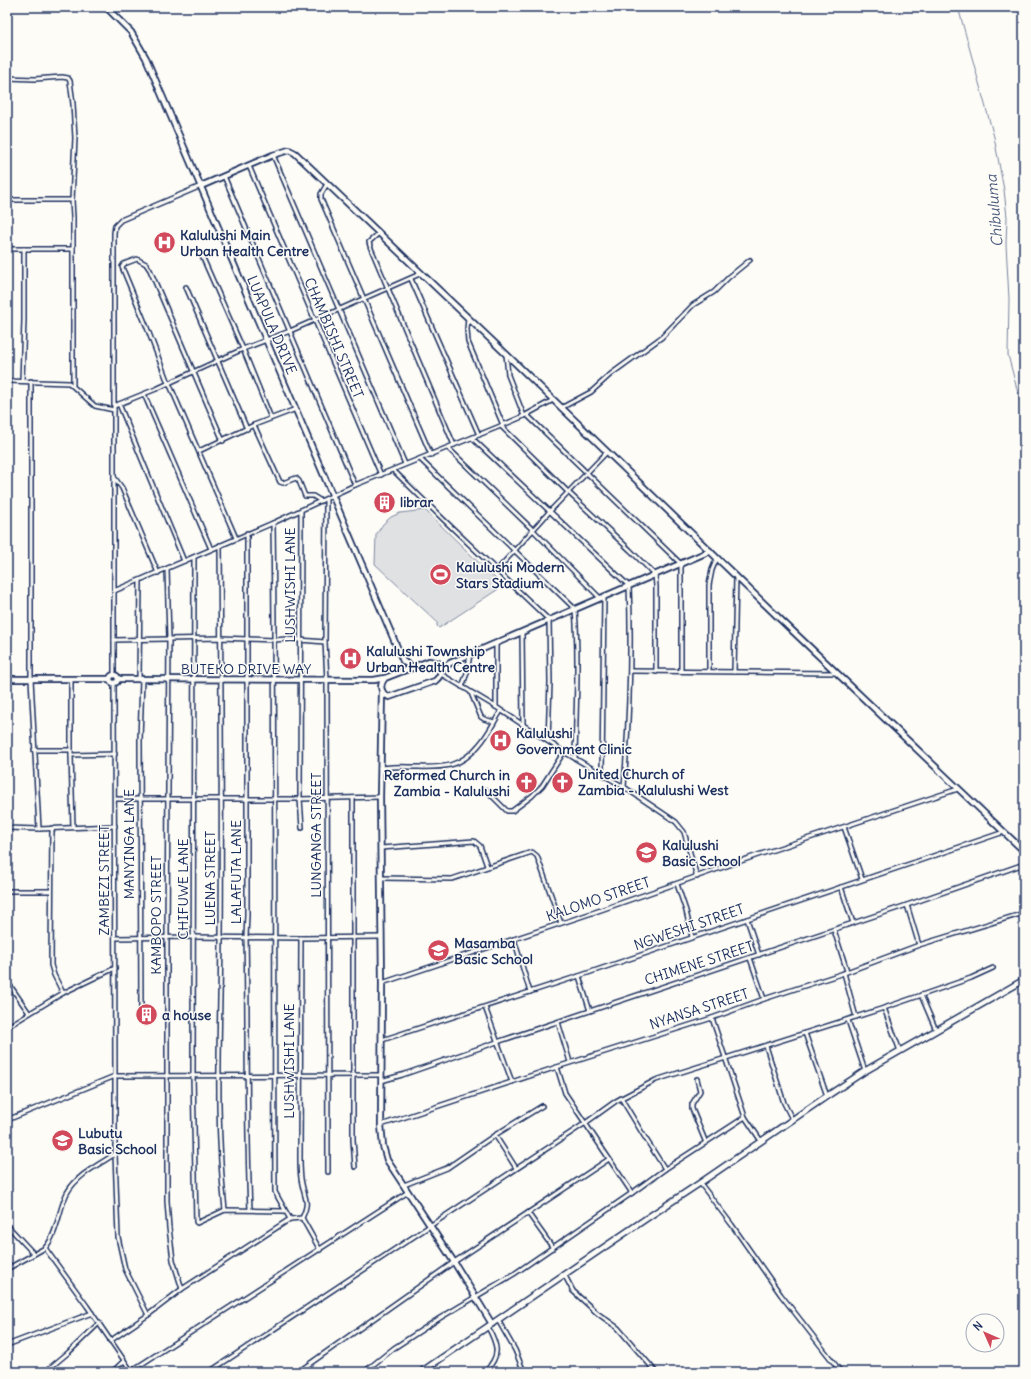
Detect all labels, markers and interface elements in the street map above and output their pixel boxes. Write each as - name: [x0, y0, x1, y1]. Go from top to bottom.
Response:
- water label: Chibuluma: [981, 172, 1007, 248]
- place label: Kalulushi Main Urban Health Centre: [180, 226, 309, 260]
- hospital icon: Kalulushi Main Urban Health Centre: [151, 230, 177, 256]
- street label: LUAPULA DRIVE: [243, 273, 301, 377]
- street label: CHAMBISHI STREET: [300, 275, 368, 401]
- building icon: librar: [372, 489, 398, 515]
- place label: librar: [400, 493, 434, 511]
- street label: LUSHWISHI LANE: [281, 527, 299, 643]
- place label: Kalulushi Modern Stars Stadium: [456, 558, 565, 592]
- sports icon: Kalulushi Modern Stars Stadium: [427, 562, 453, 588]
- place label: Kalulushi Township Urban Health Centre: [366, 642, 495, 676]
- hospital icon: Kalulushi Township Urban Health Centre: [337, 646, 363, 672]
- street label: BUTEKO DRIVE WAY: [181, 660, 312, 678]
- place label: Kalulushi Government Clinic: [516, 724, 632, 758]
- hospital icon: Kalulushi Government Clinic: [488, 728, 514, 754]
- place label: United Church of Zambia - Kalulushi West: [578, 765, 729, 799]
- place label: Reformed Church in Zambia - Kalulushi: [384, 766, 510, 800]
- church icon: United Church of Zambia - Kalulushi West: [550, 769, 576, 795]
- church icon: Reformed Church in Zambia - Kalulushi: [513, 770, 539, 796]
- street label: LUNGANGA STREET: [307, 772, 325, 898]
- street label: MANYINGA LANE: [120, 789, 138, 899]
- street label: LALAFUTA LANE: [227, 820, 245, 924]
- street label: ZAMBEZI STREET: [95, 825, 113, 935]
- street label: LUENA STREET: [201, 831, 219, 925]
- place label: Kalulushi Basic School: [662, 836, 741, 870]
- street label: CHIFUWE LANE: [174, 838, 192, 940]
- school or university icon: Kalulushi Basic School: [634, 840, 660, 866]
- street label: KAMBOPO STREET: [147, 855, 165, 975]
- street label: KALOMO STREET: [544, 873, 652, 925]
- street label: NGWESHI STREET: [631, 900, 747, 954]
- place label: Masamba Basic School: [454, 934, 533, 968]
- street label: CHIMENE STREET: [642, 937, 756, 989]
- school or university icon: Masamba Basic School: [426, 938, 452, 964]
- street label: NYANSA STREET: [647, 984, 751, 1034]
- building icon: a house: [134, 1002, 160, 1028]
- street label: LUSHWISHI LANE: [280, 1003, 298, 1119]
- place label: a house: [162, 1006, 212, 1024]
- place label: Lubutu Basic School: [78, 1124, 157, 1158]
- school or university icon: Lubutu Basic School: [50, 1128, 76, 1154]
- north arrow: [965, 1313, 1005, 1353]
- text: N: [970, 1318, 986, 1334]

